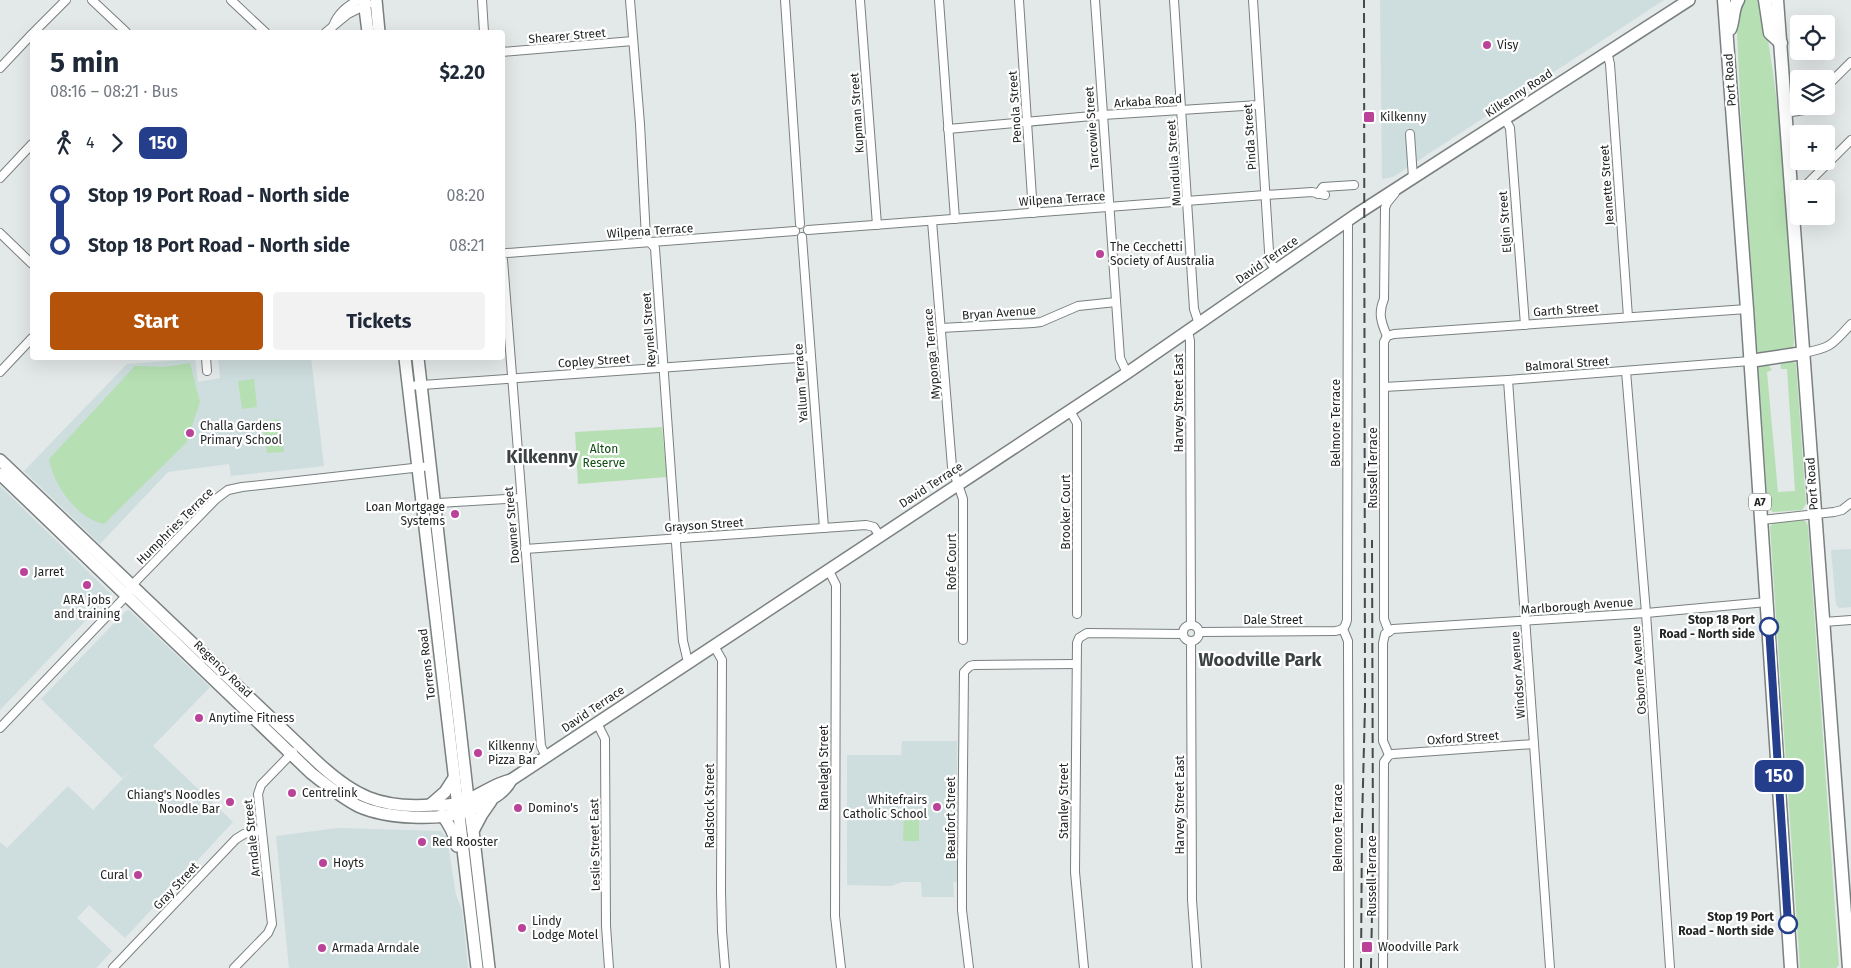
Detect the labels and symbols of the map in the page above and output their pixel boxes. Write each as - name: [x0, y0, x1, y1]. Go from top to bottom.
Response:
- street label: Shearer Street: [528, 26, 607, 46]
- place label: Visy: [1497, 38, 1518, 52]
- marker: Visy: [1481, 39, 1493, 51]
- street label: Port Road: [1721, 53, 1739, 107]
- street label: Kilkenny Road: [1483, 66, 1555, 120]
- street label: Penola Street: [1005, 69, 1025, 144]
- street label: Kupman Street: [847, 72, 867, 154]
- street label: Tarcowie Street: [1082, 85, 1102, 170]
- street label: Arkaba Road: [1113, 92, 1183, 110]
- street label: Pinda Street: [1241, 103, 1259, 171]
- marker: Kilkenny: [1362, 110, 1376, 124]
- place label: Kilkenny: [1380, 110, 1427, 124]
- street label: Mundulla Street: [1164, 119, 1184, 207]
- street label: Jeanette Street: [1597, 143, 1617, 226]
- street label: Wilpena Terrace: [1018, 189, 1106, 209]
- street label: Elgin Street: [1496, 190, 1514, 254]
- street label: Wilpena Terrace: [606, 221, 694, 241]
- street label: David Terrace: [1233, 233, 1301, 287]
- place label: The Cecchetti Society of Australia: [1110, 240, 1215, 268]
- marker: The Cecchetti Society of Australia: [1094, 248, 1106, 260]
- street label: Reynell Street: [639, 291, 659, 368]
- street label: Garth Street: [1533, 301, 1600, 319]
- street label: Bryan Avenue: [961, 303, 1037, 323]
- street label: Myponga Terrace: [921, 308, 943, 400]
- street label: Yallum Terrace: [791, 343, 811, 423]
- street label: Copley Street: [557, 351, 631, 371]
- street label: Harvey Street East: [1172, 353, 1186, 453]
- street label: Balmoral Street: [1524, 354, 1610, 374]
- street label: Belmore Terrace: [1329, 379, 1343, 467]
- place label: Challa Gardens Primary School: [200, 419, 283, 447]
- marker: Challa Gardens Primary School: [184, 427, 196, 439]
- street label: Russell Terrace: [1366, 427, 1380, 509]
- park label: Alton Reserve: [583, 442, 625, 470]
- district label: Kilkenny: [506, 446, 578, 468]
- street label: Port Road: [1803, 457, 1821, 511]
- street label: David Terrace: [897, 459, 965, 511]
- street label: Brooker Court: [1059, 474, 1073, 550]
- street label: Humphries Terrace: [134, 485, 216, 567]
- street label: Downer Street: [502, 485, 522, 564]
- road number: A7: [1749, 494, 1771, 511]
- place label: Loan Mortgage Systems: [366, 500, 445, 528]
- marker: Loan Mortgage Systems: [449, 508, 461, 520]
- street label: Grayson Street: [664, 515, 745, 535]
- street label: Rofe Court: [945, 533, 959, 591]
- place label: Jarret: [34, 565, 65, 579]
- marker: Jarret: [18, 566, 30, 578]
- marker: ARA jobs and training: [81, 579, 93, 591]
- place label: ARA jobs and training: [54, 593, 121, 621]
- street label: Marlborough Avenue: [1520, 595, 1634, 617]
- street label: Dale Street: [1243, 613, 1304, 627]
- place label: Stop 18 Port Road - North side: [1659, 613, 1755, 641]
- marker: Stop 18 Port Road - North side: [1759, 617, 1779, 637]
- street label: Osborne Avenue: [1629, 625, 1649, 715]
- street label: Torrens Road: [416, 628, 438, 700]
- street label: Windsor Avenue: [1508, 631, 1528, 719]
- street label: Regency Road: [191, 638, 255, 700]
- district label: Woodville Park: [1199, 649, 1323, 671]
- street label: David Terrace: [559, 683, 627, 735]
- place label: Anytime Fitness: [209, 711, 295, 725]
- marker: Anytime Fitness: [193, 712, 205, 724]
- street label: Ranelagh Street: [817, 724, 831, 811]
- street label: Oxford Street: [1427, 728, 1500, 747]
- place label: Kilkenny Pizza Bar: [488, 739, 537, 767]
- marker: Kilkenny Pizza Bar: [472, 747, 484, 759]
- street label: Harvey Street East: [1173, 755, 1187, 855]
- line badge: 150: [1750, 760, 1808, 792]
- street label: Stanley Street: [1057, 762, 1071, 839]
- street label: Radstock Street: [703, 763, 717, 849]
- street label: Beaufort Street: [944, 776, 958, 859]
- street label: Belmore Terrace: [1331, 784, 1345, 872]
- place label: Centrelink: [302, 786, 358, 800]
- marker: Centrelink: [286, 787, 298, 799]
- place label: Chiang's Noodles Noodle Bar: [127, 788, 220, 816]
- place label: Whitefrairs Catholic School: [843, 793, 927, 821]
- marker: Chiang's Noodles Noodle Bar: [224, 796, 236, 808]
- street label: Arndale Street: [241, 798, 263, 877]
- street label: Leslie Street East: [587, 798, 603, 892]
- place label: Domino's: [528, 801, 579, 815]
- marker: Whitefrairs Catholic School: [931, 801, 943, 813]
- marker: Domino's: [512, 802, 524, 814]
- place label: Red Rooster: [432, 835, 498, 849]
- street label: Russell Terrace: [1365, 835, 1379, 917]
- marker: Red Rooster: [416, 836, 428, 848]
- place label: Hoyts: [333, 856, 364, 870]
- marker: Hoyts: [317, 857, 329, 869]
- street label: Gray Street: [150, 859, 202, 913]
- place label: Cural: [100, 868, 128, 882]
- marker: Cural: [132, 869, 144, 881]
- place label: Stop 19 Port Road - North side: [1678, 910, 1774, 938]
- place label: Lindy Lodge Motel: [532, 914, 599, 942]
- marker: Stop 19 Port Road - North side: [1778, 914, 1798, 934]
- marker: Lindy Lodge Motel: [516, 922, 528, 934]
- marker: Woodville Park: [1360, 940, 1374, 954]
- place label: Woodville Park: [1378, 940, 1459, 954]
- place label: Armada Arndale: [332, 941, 419, 955]
- marker: Armada Arndale: [316, 942, 328, 954]

